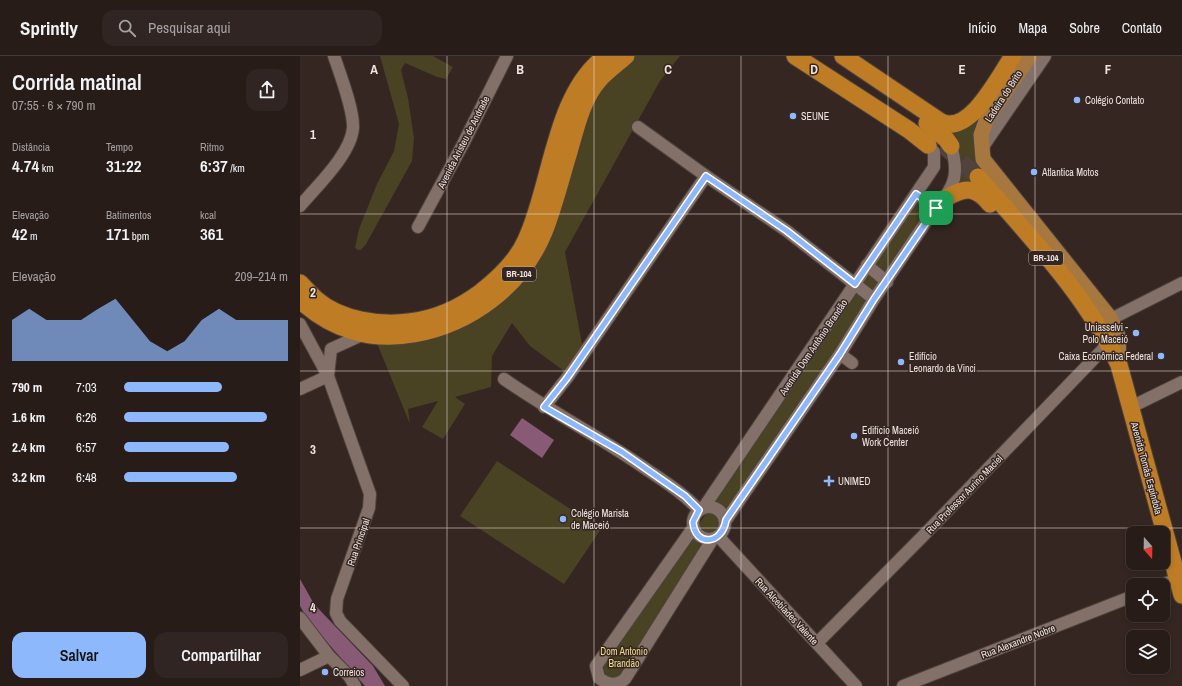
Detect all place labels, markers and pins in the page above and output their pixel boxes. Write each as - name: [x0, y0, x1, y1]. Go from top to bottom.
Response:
- place label: Colégio Contato: [1085, 94, 1145, 107]
- marker: Colégio Contato: [1072, 95, 1082, 105]
- place label: SEUNE: [801, 110, 829, 123]
- marker: SEUNE: [788, 111, 798, 121]
- place label: Atlantica Motos: [1041, 166, 1099, 179]
- marker: Atlantica Motos: [1029, 167, 1039, 177]
- pin: [919, 191, 953, 225]
- place label: Uniasselvi - Polo Maceió: [1082, 321, 1128, 346]
- marker: Uniasselvi - Polo Maceió: [1131, 328, 1141, 338]
- place label: Edifício Leonardo da Vinci: [909, 350, 976, 375]
- place label: Caixa Econômica Federal: [1059, 350, 1153, 363]
- marker: Caixa Econômica Federal: [1156, 351, 1166, 361]
- marker: Edifício Leonardo da Vinci: [896, 357, 906, 367]
- place label: Edifício Maceió Work Center: [862, 424, 919, 449]
- marker: Edifício Maceió Work Center: [849, 431, 859, 441]
- marker: UNIMED: [823, 475, 835, 487]
- place label: UNIMED: [838, 475, 870, 488]
- place label: Colégio Marista de Maceió: [571, 507, 629, 532]
- marker: Colégio Marista de Maceió: [558, 514, 568, 524]
- place label: Correios: [333, 666, 364, 679]
- marker: Correios: [320, 667, 330, 677]

